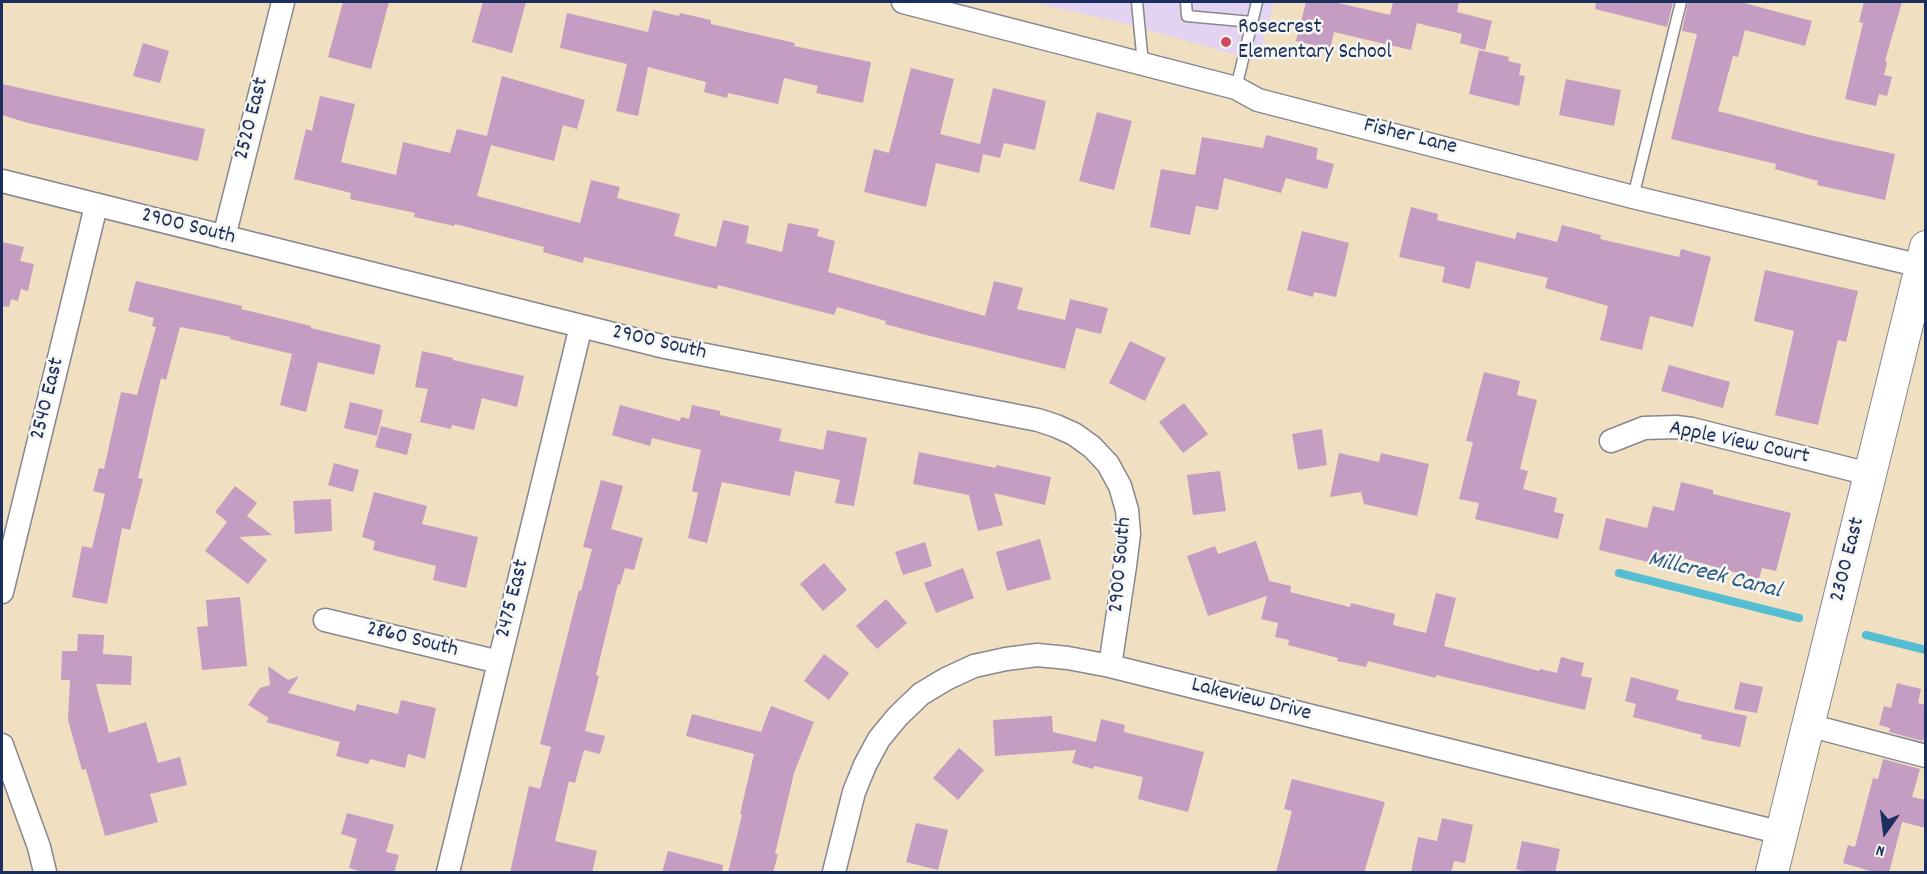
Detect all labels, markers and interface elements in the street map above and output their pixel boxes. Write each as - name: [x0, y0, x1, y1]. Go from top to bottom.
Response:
- place label: Rosecrest Elementary School: [1238, 16, 1392, 68]
- marker: Rosecrest Elementary School: [1219, 35, 1233, 49]
- street label: 2520 East: [230, 75, 276, 163]
- street label: Fisher Lane: [1361, 114, 1459, 162]
- street label: 2900 South: [138, 204, 238, 252]
- street label: 2900 South: [609, 320, 709, 368]
- street label: 2540 East: [26, 355, 72, 443]
- street label: Apple View Court: [1667, 416, 1811, 472]
- street label: 2300 East: [1826, 515, 1872, 605]
- street label: 2900 South: [1105, 516, 1139, 614]
- water label: Millcreek Canal: [1645, 547, 1783, 607]
- street label: 2475 East: [492, 557, 536, 641]
- street label: 2860 South: [363, 617, 461, 665]
- street label: Lakeview Drive: [1188, 673, 1314, 729]
- north arrow: [1855, 802, 1915, 862]
- text: N: [1874, 838, 1887, 862]

